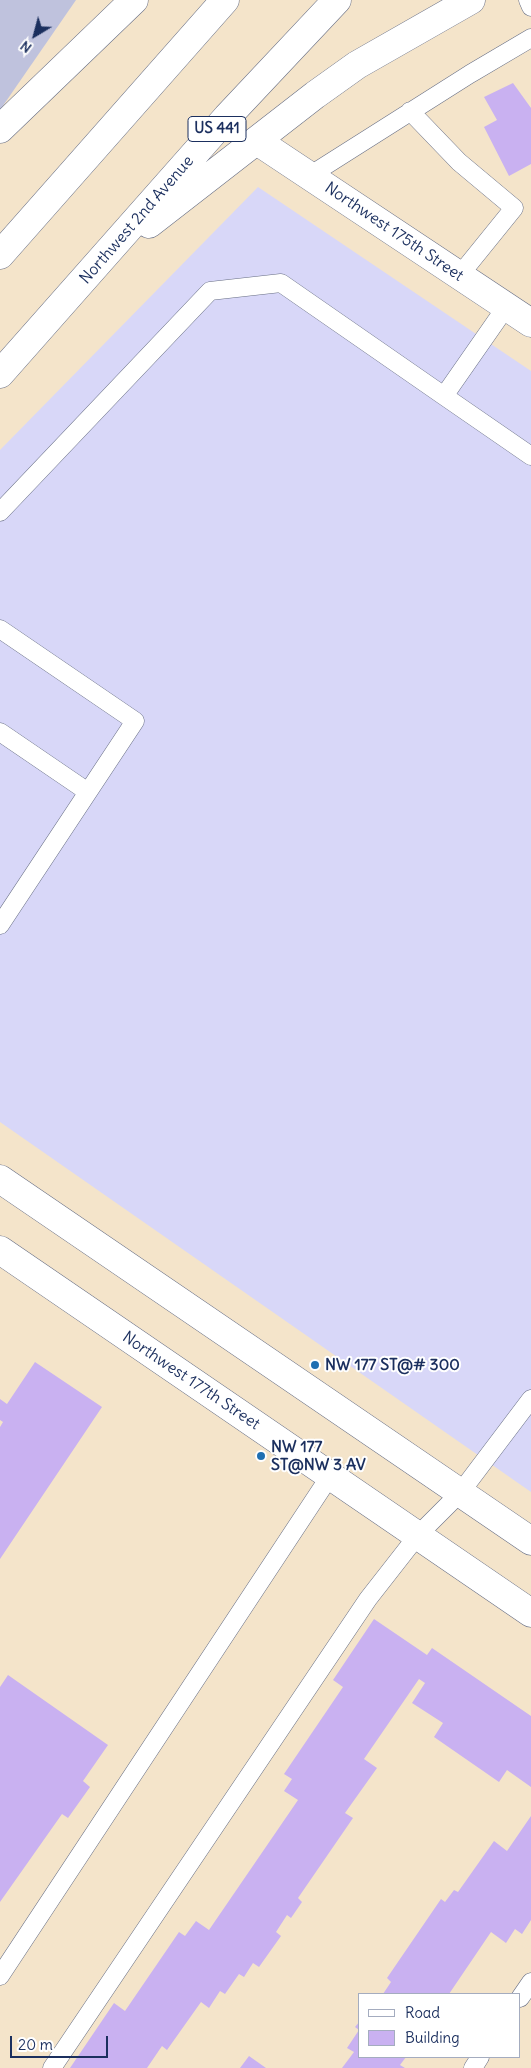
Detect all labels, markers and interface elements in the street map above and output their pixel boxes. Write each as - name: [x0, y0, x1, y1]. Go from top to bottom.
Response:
- north arrow: [10, 10, 60, 60]
- text: N: [17, 37, 35, 57]
- road number: US 441: [188, 116, 246, 142]
- street label: Northwest 2nd Avenue: [76, 152, 198, 288]
- street label: Northwest 175th Street: [321, 178, 467, 286]
- street label: Northwest 177th Street: [119, 1328, 263, 1434]
- place label: NW 177 ST@# 300: [325, 1355, 460, 1375]
- marker: NW 177 ST@# 300: [309, 1359, 321, 1371]
- place label: NW 177 ST@NW 3 AV: [271, 1437, 366, 1475]
- marker: NW 177 ST@NW 3 AV: [255, 1450, 267, 1462]
- legend: [358, 1993, 521, 2058]
- text: Road: [405, 2003, 440, 2022]
- scale bar: [12, 2026, 110, 2058]
- text: Building: [405, 2028, 460, 2047]
- text: 20 m: [18, 2035, 53, 2054]

